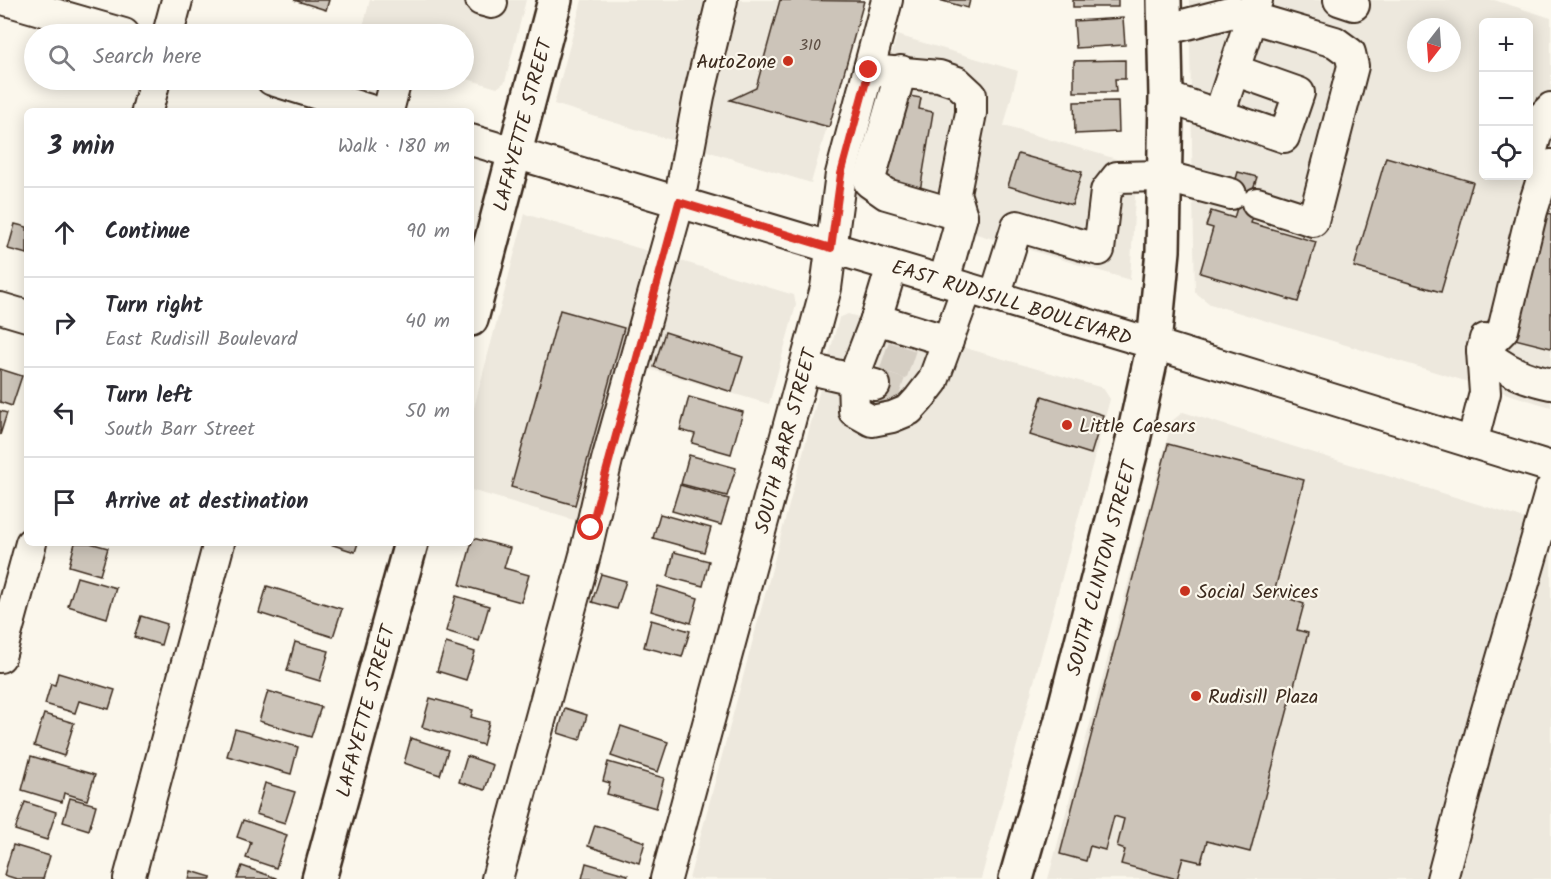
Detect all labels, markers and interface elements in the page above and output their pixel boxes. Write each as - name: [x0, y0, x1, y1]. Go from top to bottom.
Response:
- north arrow: [1407, 18, 1461, 72]
- map controls: [1479, 18, 1533, 180]
- button: +: [1479, 18, 1533, 72]
- search box: [24, 24, 474, 90]
- house number: 310: [799, 33, 821, 58]
- street label: LAFAYETTE STREET: [486, 34, 563, 215]
- text: Search here: [93, 40, 201, 75]
- icon: search: [45, 41, 78, 74]
- place label: AutoZone: [696, 47, 776, 79]
- marker: AutoZone: [781, 54, 795, 68]
- route end: [855, 56, 881, 82]
- button: −: [1479, 72, 1533, 126]
- text: 3 min: [48, 126, 115, 168]
- button: locate: [1479, 126, 1533, 180]
- text: Walk · 180 m: [338, 131, 450, 163]
- text: Continue: [105, 215, 190, 250]
- icon: ahead: [48, 216, 81, 249]
- text: 90 m: [406, 216, 450, 248]
- street label: EAST RUDISILL BOULEVARD: [887, 252, 1136, 356]
- text: Turn right: [105, 289, 203, 324]
- icon: right: [48, 306, 81, 339]
- text: 40 m: [405, 306, 450, 338]
- text: East Rudisill Boulevard: [105, 324, 297, 356]
- street label: SOUTH BARR STREET: [747, 343, 828, 538]
- text: Turn left: [105, 379, 192, 414]
- icon: left: [48, 396, 81, 429]
- text: 50 m: [405, 396, 450, 428]
- place label: Little Caesars: [1079, 411, 1196, 443]
- text: South Barr Street: [105, 414, 255, 446]
- marker: Little Caesars: [1060, 418, 1074, 432]
- street label: SOUTH CLINTON STREET: [1059, 455, 1148, 680]
- text: Arrive at destination: [105, 485, 308, 520]
- icon: arrive: [48, 486, 81, 519]
- route start: [577, 514, 603, 540]
- place label: Social Services: [1197, 577, 1319, 609]
- marker: Social Services: [1178, 584, 1192, 598]
- street label: LAFAYETTE STREET: [329, 620, 406, 801]
- place label: Rudisill Plaza: [1208, 682, 1318, 714]
- marker: Rudisill Plaza: [1189, 689, 1203, 703]

